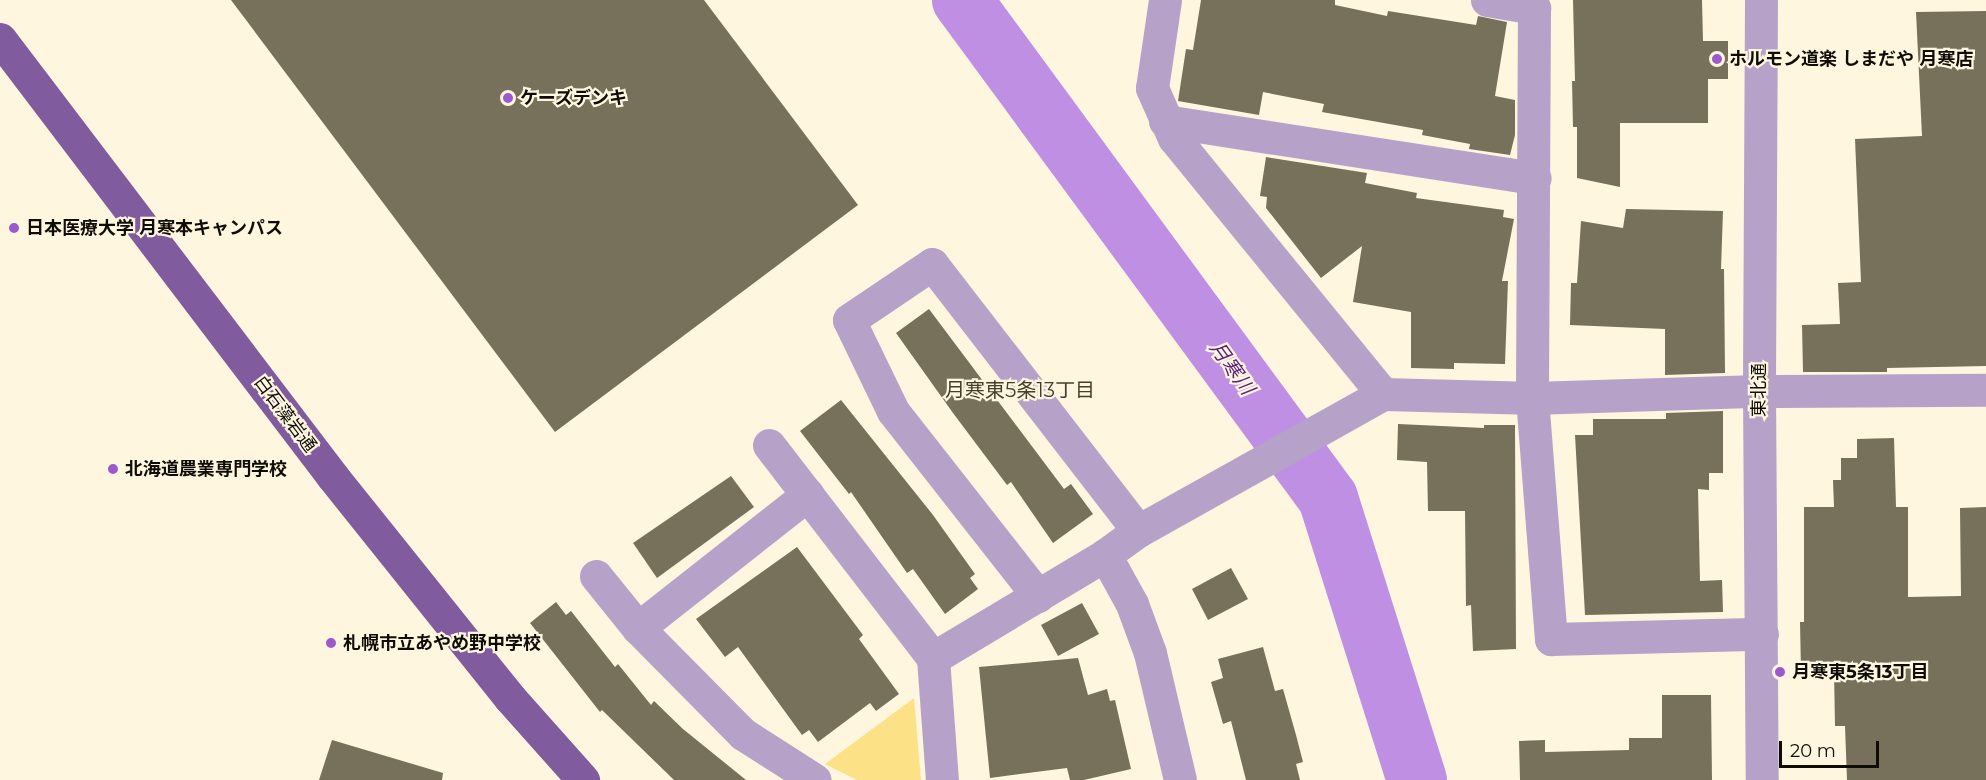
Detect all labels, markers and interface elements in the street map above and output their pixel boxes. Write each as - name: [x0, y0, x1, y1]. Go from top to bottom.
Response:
- place label: ホルモン道楽 しまだや 月寒店: [1729, 48, 1973, 70]
- marker: ホルモン道楽 しまだや 月寒店: [1710, 52, 1724, 66]
- place label: ケーズデンキ: [520, 87, 628, 109]
- marker: ケーズデンキ: [501, 91, 515, 105]
- place label: 日本医療大学 月寒本キャンパス: [26, 217, 283, 239]
- marker: 日本医療大学 月寒本キャンパス: [7, 221, 21, 235]
- water label: 月寒川: [1205, 337, 1259, 399]
- street label: 東北通: [1748, 363, 1770, 417]
- street label: 白石藻岩通: [249, 372, 321, 456]
- district label: 月寒東5条13丁目: [945, 378, 1095, 402]
- place label: 北海道農業専門学校: [125, 458, 287, 480]
- marker: 北海道農業専門学校: [106, 462, 120, 476]
- place label: 札幌市立あやめ野中学校: [343, 632, 541, 654]
- marker: 札幌市立あやめ野中学校: [324, 636, 338, 650]
- place label: 月寒東5条13丁目: [1792, 661, 1928, 683]
- marker: 月寒東5条13丁目: [1773, 665, 1787, 679]
- scale bar: [1782, 729, 1882, 767]
- text: 20 m: [1790, 740, 1836, 762]

